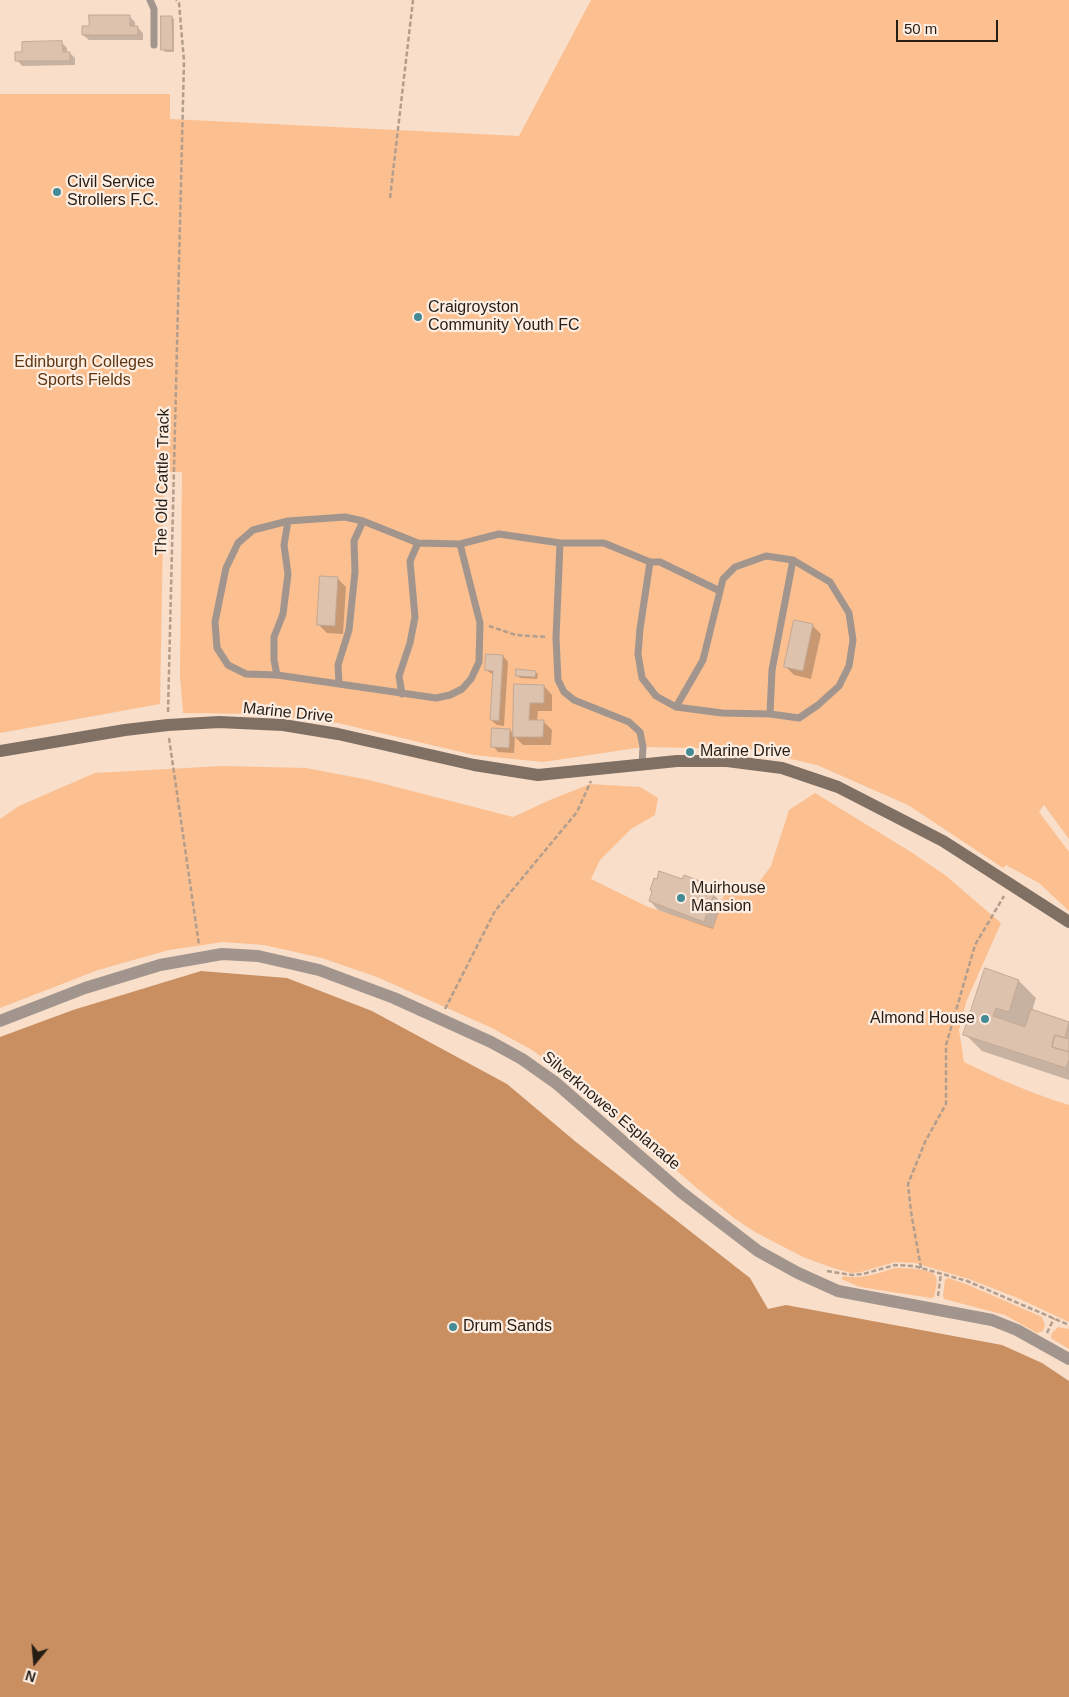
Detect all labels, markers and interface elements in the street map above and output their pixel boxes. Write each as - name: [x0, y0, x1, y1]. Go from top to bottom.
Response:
- scale bar: [899, 10, 1002, 42]
- text: 50 m: [904, 20, 937, 37]
- place label: Civil Service Strollers F.C.: [67, 173, 159, 211]
- marker: Civil Service Strollers F.C.: [51, 186, 63, 198]
- place label: Craigroyston Community Youth FC: [428, 298, 579, 336]
- marker: Craigroyston Community Youth FC: [412, 311, 424, 323]
- park label: Edinburgh Colleges Sports Fields: [14, 353, 154, 391]
- street label: The Old Cattle Track: [152, 408, 174, 556]
- street label: Marine Drive: [242, 699, 334, 727]
- place label: Marine Drive: [700, 742, 791, 762]
- marker: Marine Drive: [684, 746, 696, 758]
- place label: Muirhouse Mansion: [691, 879, 766, 917]
- marker: Muirhouse Mansion: [675, 892, 687, 904]
- place label: Almond House: [870, 1009, 975, 1029]
- marker: Almond House: [979, 1013, 991, 1025]
- street label: Silverknowes Esplanade: [538, 1048, 684, 1174]
- place label: Drum Sands: [463, 1317, 552, 1337]
- marker: Drum Sands: [447, 1321, 459, 1333]
- north arrow: [10, 1637, 60, 1687]
- text: N: [23, 1667, 38, 1685]

